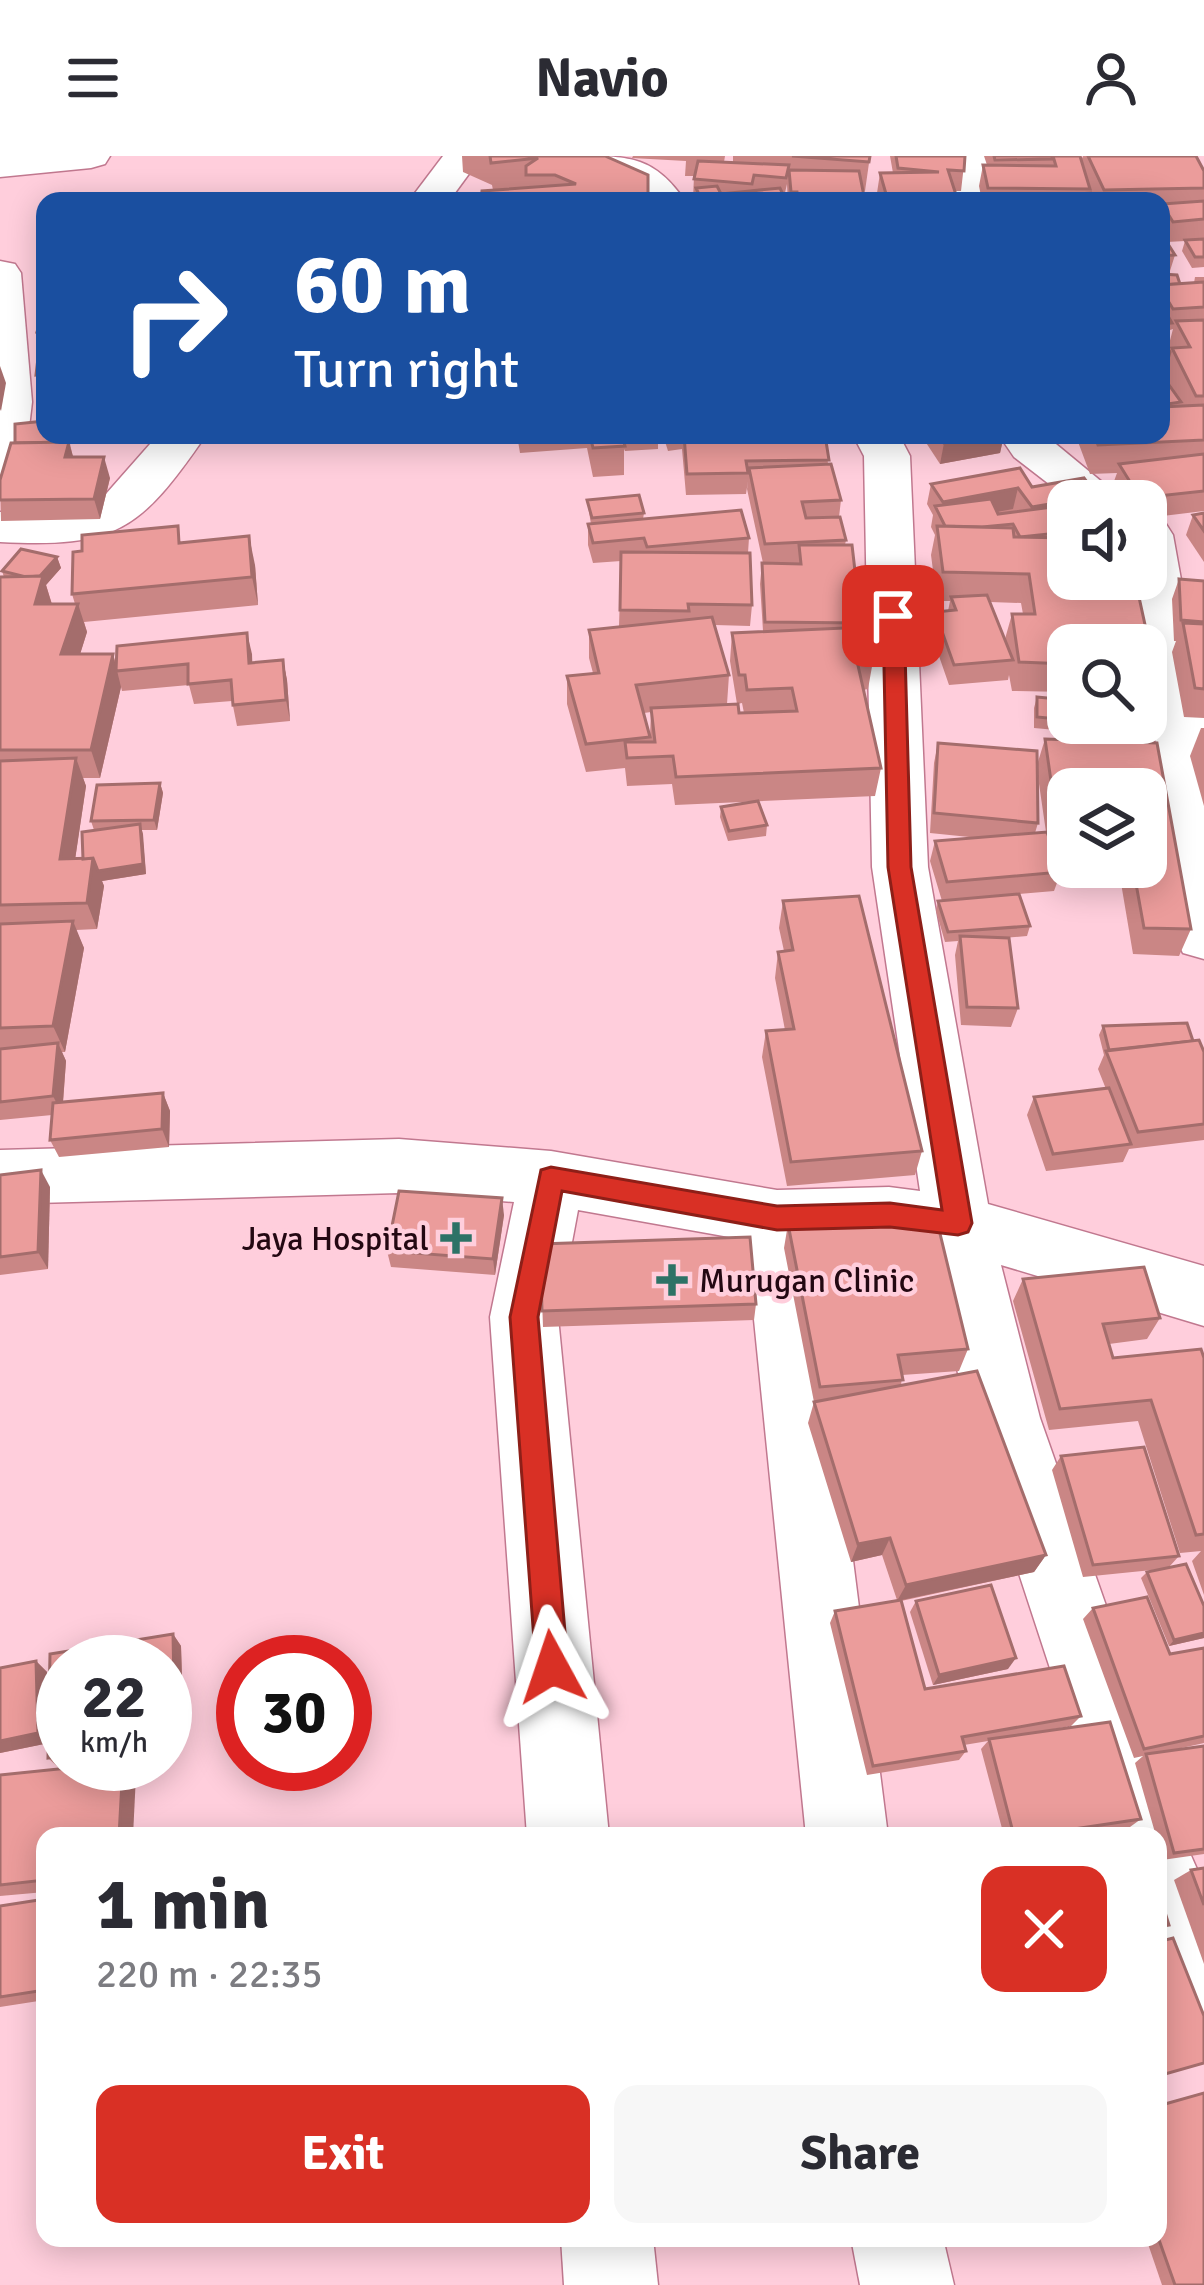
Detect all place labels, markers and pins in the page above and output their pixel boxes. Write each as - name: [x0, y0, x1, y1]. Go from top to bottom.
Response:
- pin: [842, 565, 944, 667]
- place label: Jaya Hospital: [242, 1219, 429, 1260]
- marker: Jaya Hospital: [440, 1222, 472, 1254]
- place label: Murugan Clinic: [699, 1261, 914, 1302]
- marker: Murugan Clinic: [656, 1264, 688, 1296]

